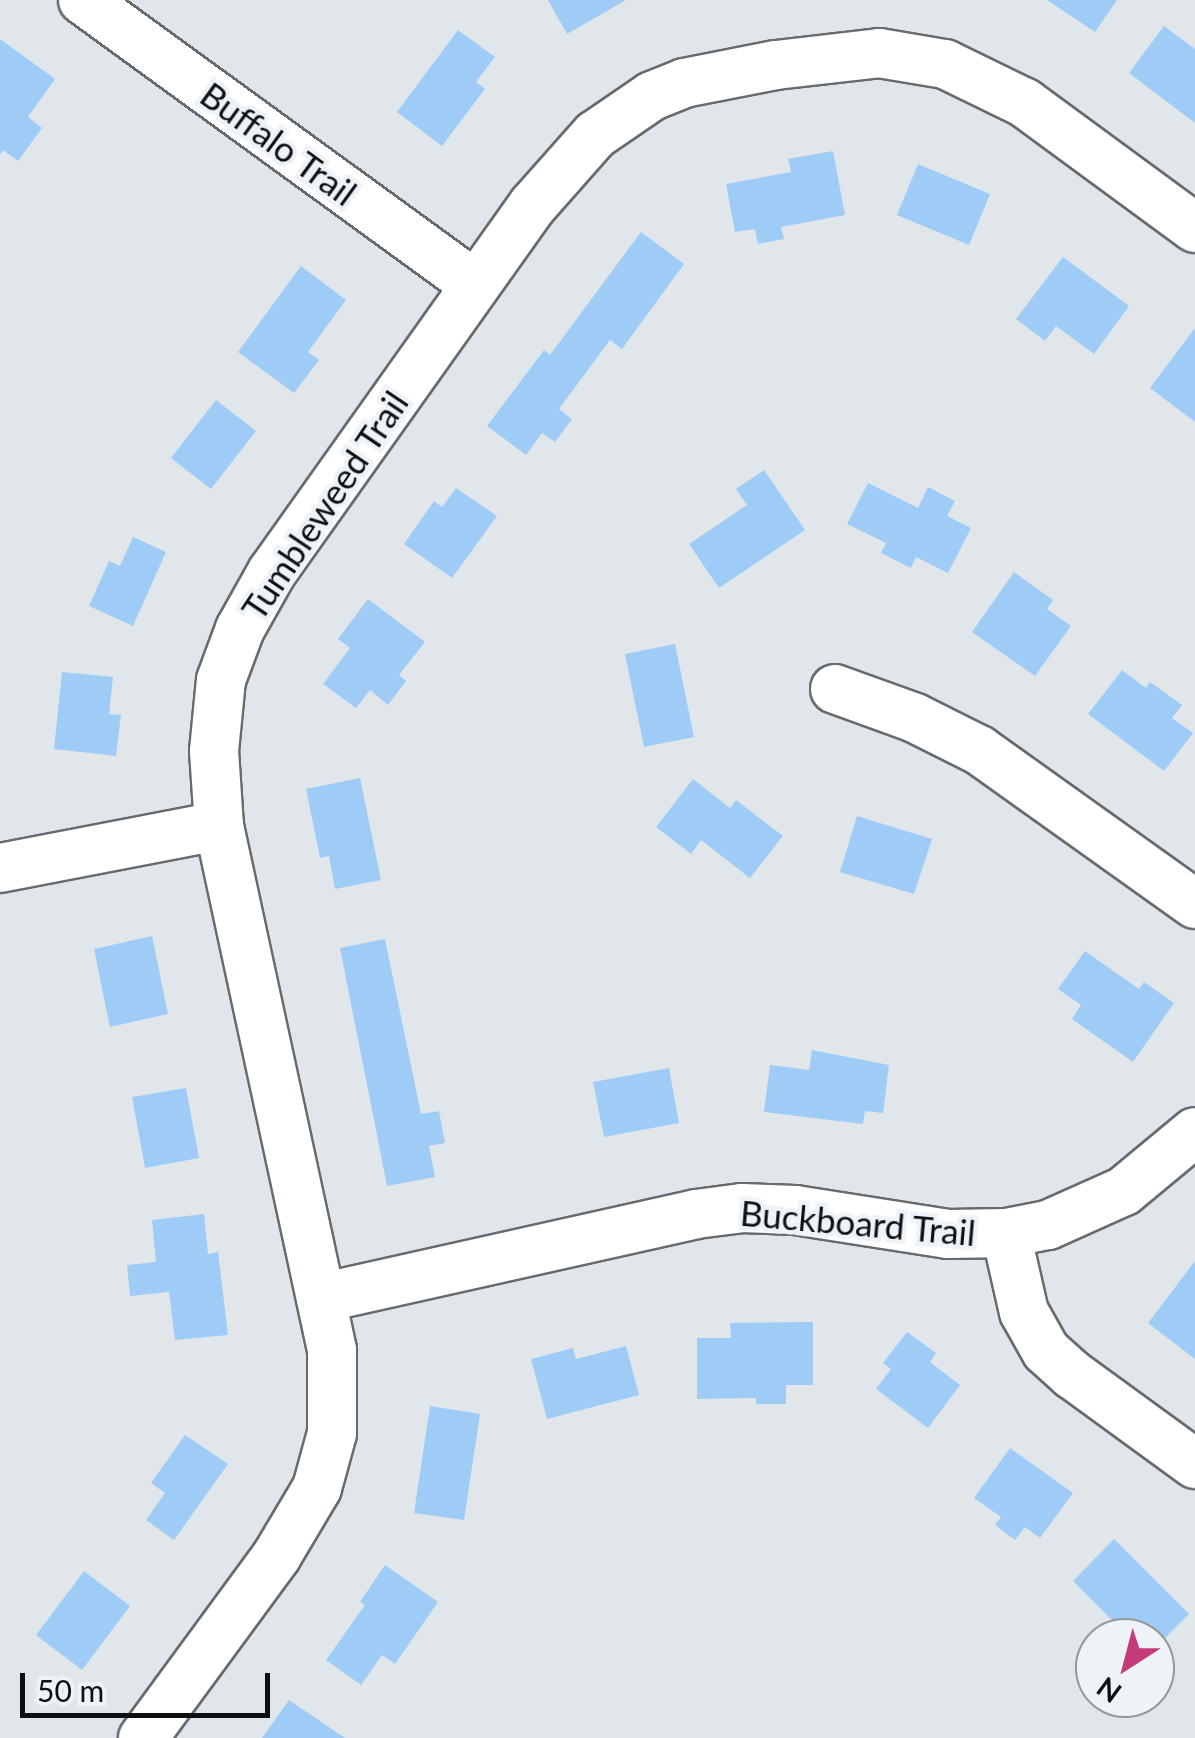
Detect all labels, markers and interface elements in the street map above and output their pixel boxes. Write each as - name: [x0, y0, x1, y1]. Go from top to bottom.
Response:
- street label: Buffalo Trail: [193, 72, 365, 214]
- street label: Tumbleweed Trail: [232, 382, 416, 628]
- street label: Buckboard Trail: [738, 1191, 978, 1253]
- north arrow: [1075, 1618, 1175, 1718]
- scale bar: [25, 1653, 275, 1715]
- text: N: [1090, 1671, 1127, 1711]
- text: 50 m: [37, 1672, 104, 1708]

